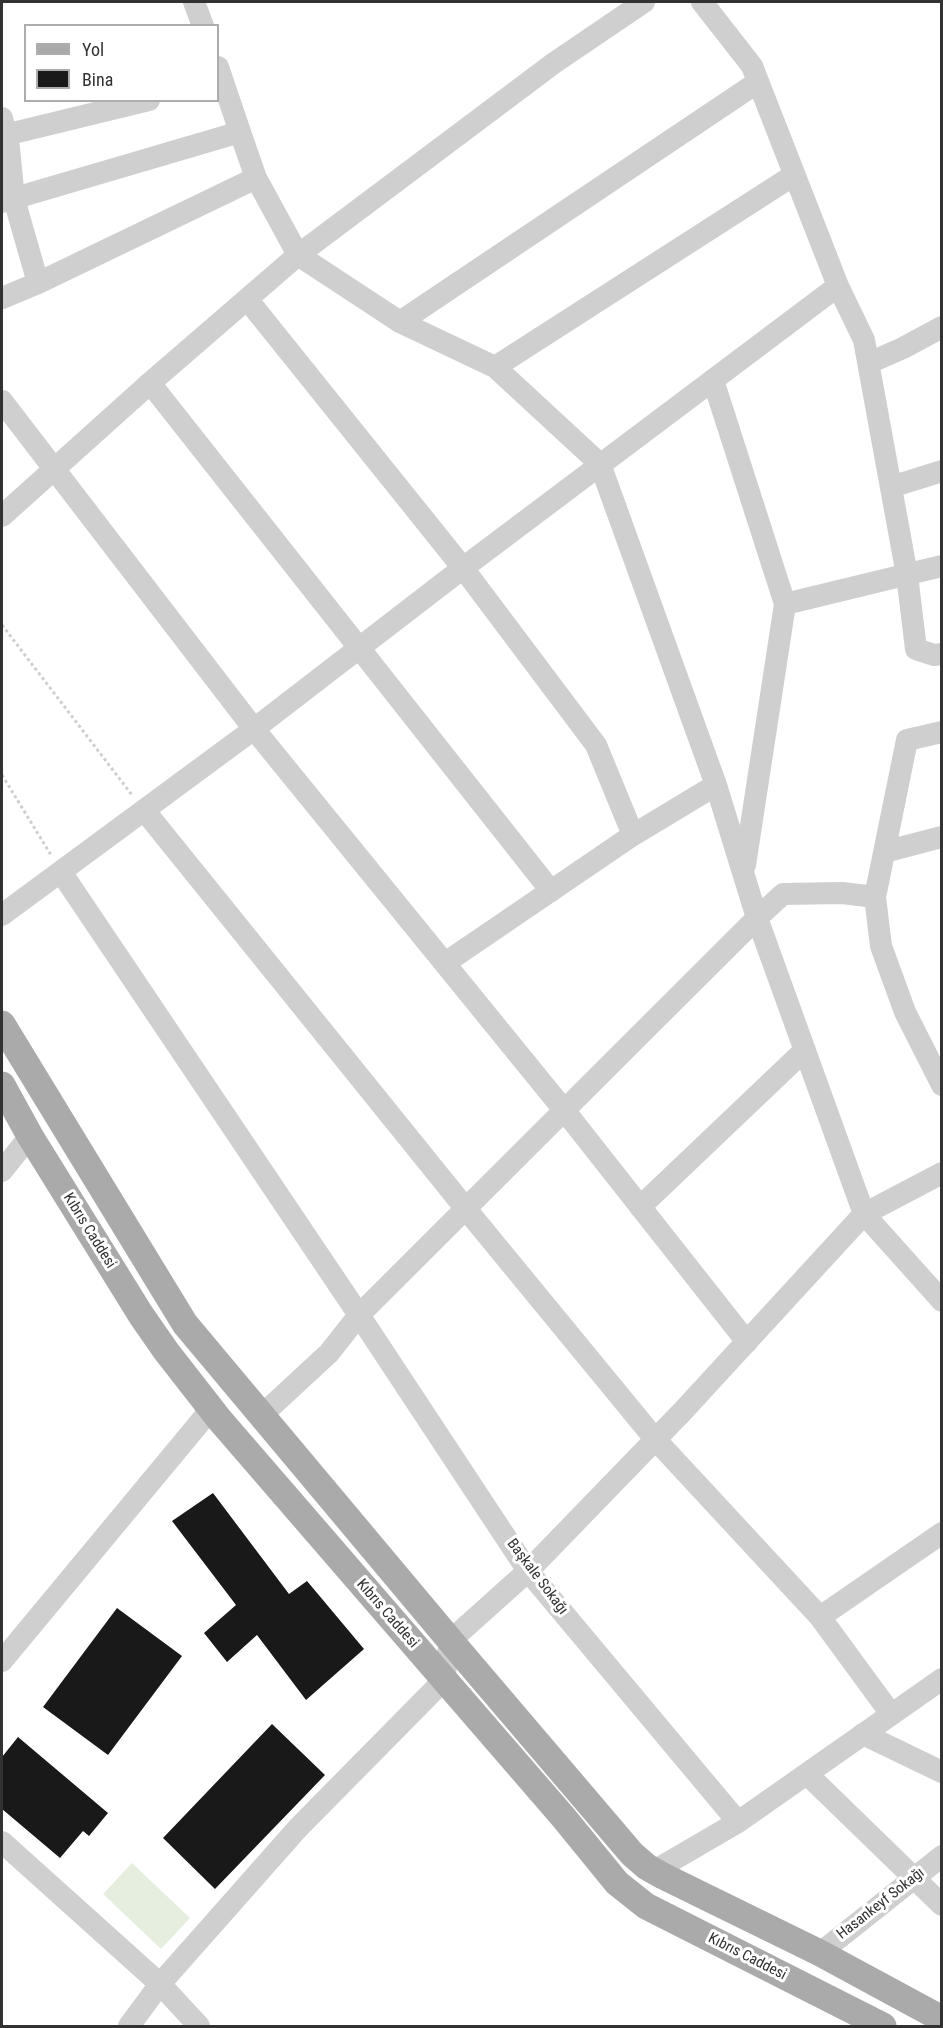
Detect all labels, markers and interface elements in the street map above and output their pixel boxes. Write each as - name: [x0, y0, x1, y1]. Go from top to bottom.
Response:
- legend: [24, 24, 219, 102]
- text: Yol: [82, 39, 104, 60]
- text: Bina: [82, 69, 113, 90]
- street label: Kıbrıs Caddesi: [59, 1190, 119, 1272]
- street label: Başkale Sokağı: [503, 1536, 571, 1618]
- street label: Kıbrıs Caddesi: [352, 1576, 422, 1652]
- street label: Hasankeyf Sokağı: [834, 1864, 928, 1944]
- street label: Kıbrıs Caddesi: [705, 1930, 789, 1984]

